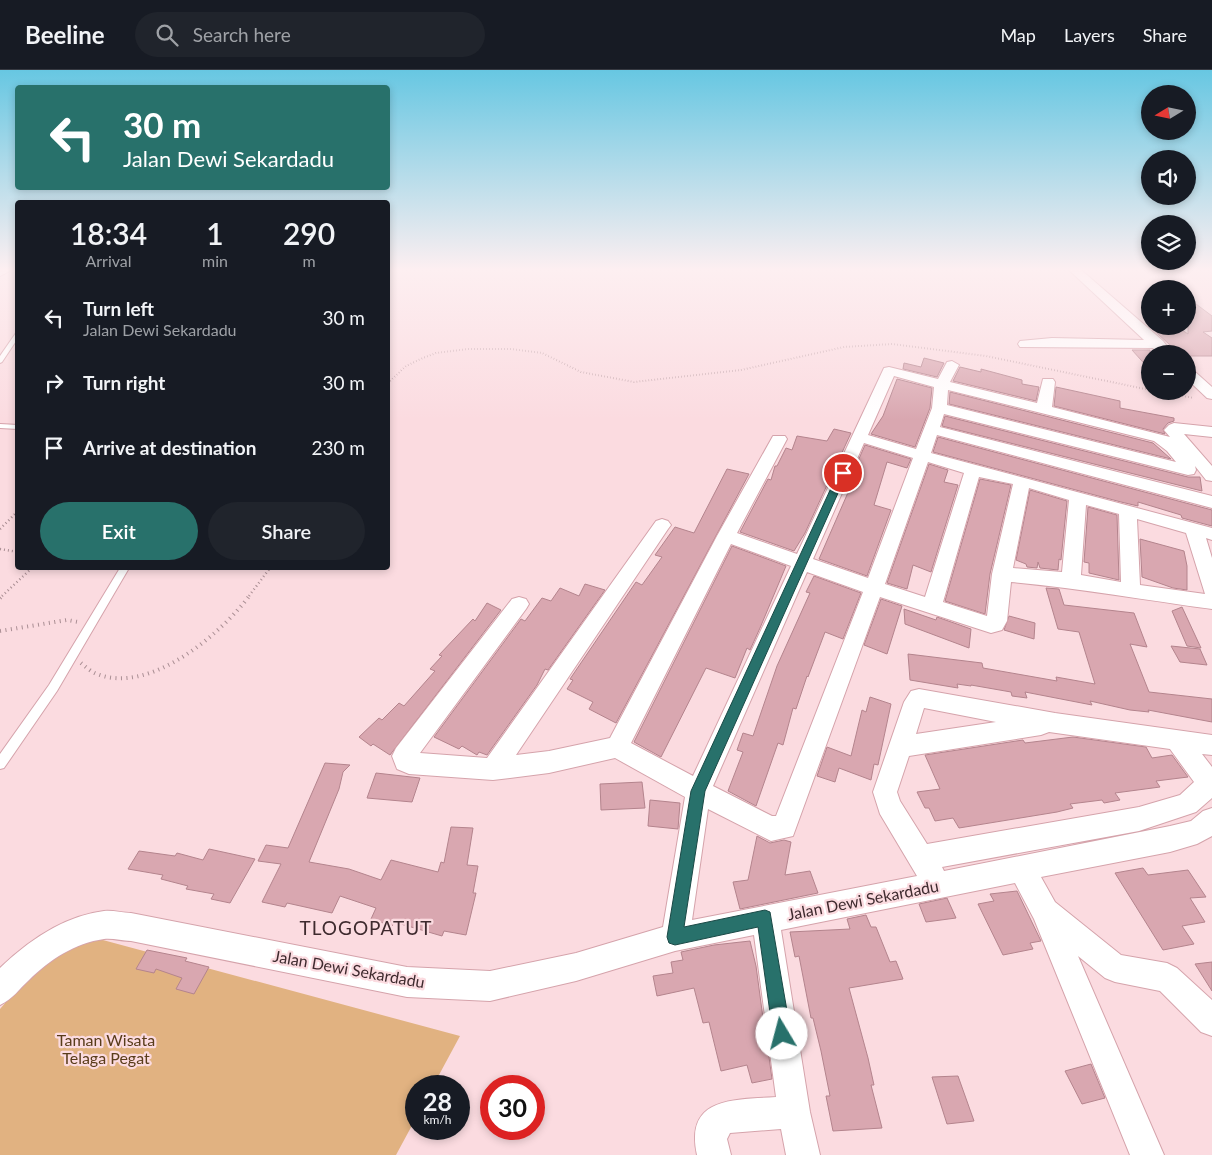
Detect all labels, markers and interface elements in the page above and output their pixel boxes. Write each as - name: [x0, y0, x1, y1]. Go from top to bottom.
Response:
- search box: [135, 12, 485, 57]
- text: Beeline: [25, 20, 105, 49]
- icon: search: [153, 21, 181, 49]
- text: Search here: [193, 23, 291, 46]
- text: Map: [1000, 24, 1036, 46]
- text: Layers: [1064, 24, 1115, 46]
- text: Share: [1143, 24, 1187, 46]
- north arrow: [1141, 85, 1196, 140]
- map controls: [1141, 85, 1196, 400]
- text: 30 m: [123, 103, 201, 145]
- icon: left: [40, 105, 105, 170]
- text: Jalan Dewi Sekardadu: [123, 145, 334, 172]
- button: sound: [1141, 150, 1196, 205]
- text: 18:34: [70, 215, 147, 251]
- text: 1: [206, 215, 224, 251]
- text: 290: [283, 215, 335, 251]
- button: layers: [1141, 215, 1196, 270]
- text: Arrival: [85, 251, 132, 270]
- text: min: [202, 251, 228, 270]
- text: m: [302, 251, 316, 270]
- button: +: [1141, 280, 1196, 335]
- text: Turn left: [83, 297, 154, 320]
- icon: left: [40, 304, 68, 332]
- text: 30 m: [322, 306, 365, 329]
- text: Jalan Dewi Sekardadu: [83, 320, 237, 339]
- button: −: [1141, 345, 1196, 400]
- icon: right: [40, 369, 68, 397]
- text: Turn right: [83, 371, 165, 394]
- text: 30 m: [322, 371, 365, 394]
- icon: arrive: [40, 434, 68, 462]
- text: Arrive at destination: [83, 436, 256, 459]
- text: 230 m: [311, 436, 365, 459]
- pin: [822, 452, 864, 494]
- icon: arrive: [829, 459, 857, 487]
- button: Exit: [40, 502, 198, 560]
- button: Share: [208, 502, 365, 560]
- street label: Jalan Dewi Sekardadu: [786, 876, 940, 923]
- district label: TLOGOPATUT: [299, 916, 433, 939]
- street label: Jalan Dewi Sekardadu: [272, 946, 426, 991]
- position arrow: [755, 1007, 807, 1059]
- park label: Taman Wisata Telaga Pegat: [57, 1030, 155, 1067]
- speed limit sign: 30: [480, 1075, 545, 1140]
- text: 28: [423, 1086, 452, 1116]
- text: km/h: [423, 1112, 452, 1127]

